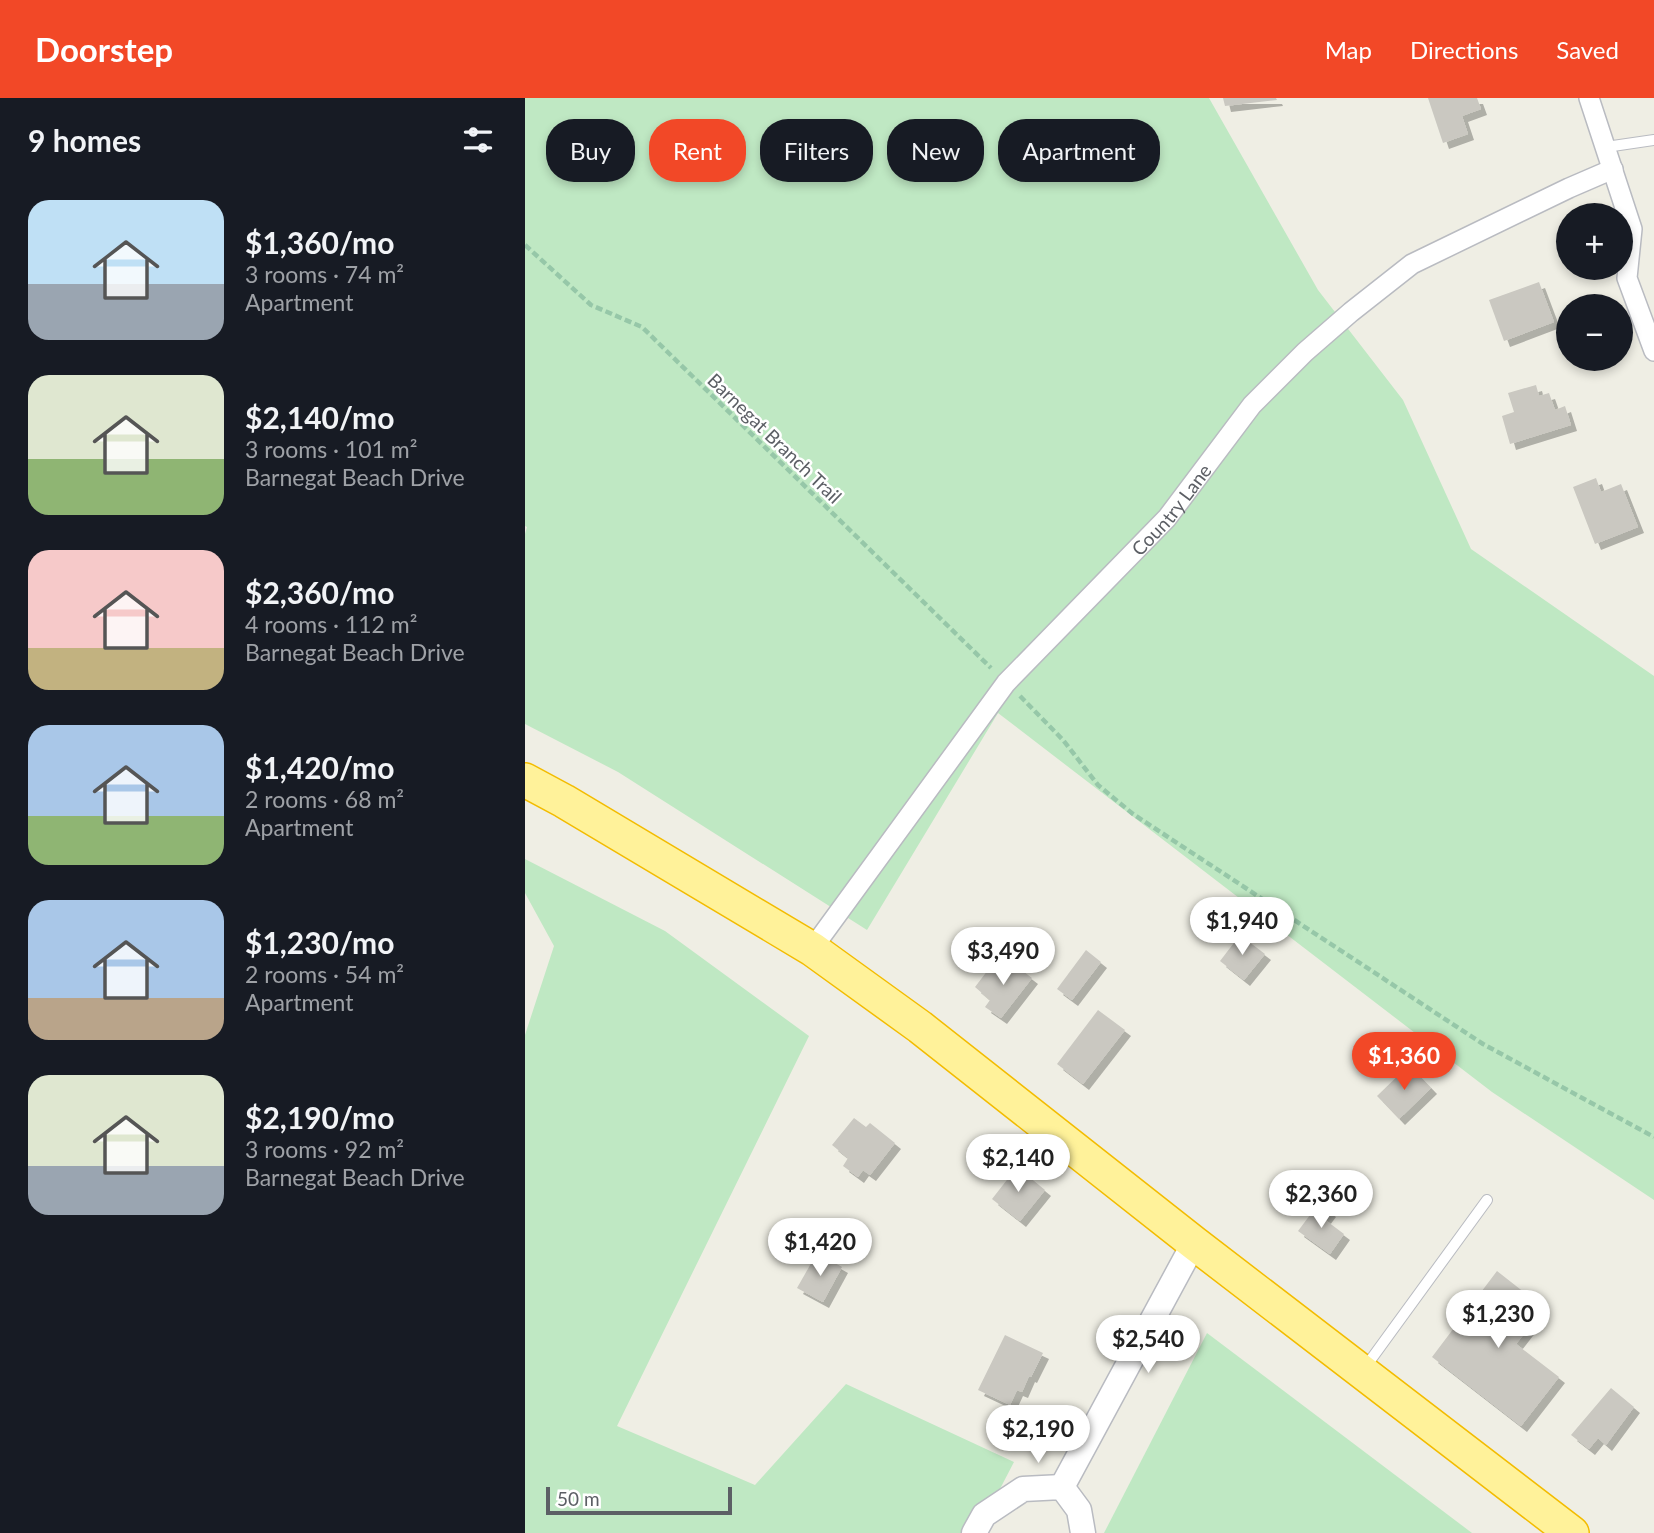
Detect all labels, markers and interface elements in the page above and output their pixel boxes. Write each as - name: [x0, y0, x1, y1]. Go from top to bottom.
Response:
- text: Doorstep: [35, 29, 173, 69]
- text: Map: [1325, 35, 1372, 64]
- text: Directions: [1410, 35, 1518, 64]
- text: Saved: [1556, 35, 1619, 64]
- chip: Buy: [546, 119, 635, 182]
- chip: Rent: [649, 119, 746, 182]
- chip: Filters: [760, 119, 873, 182]
- chip: New: [887, 119, 984, 182]
- chip: Apartment: [998, 119, 1160, 182]
- icon: filters: [459, 121, 497, 159]
- text: 9 homes: [28, 122, 141, 158]
- map controls: [1556, 203, 1633, 371]
- button: +: [1556, 203, 1633, 280]
- text: $1,360/mo: [245, 224, 394, 260]
- icon: home: [84, 228, 168, 312]
- text: 3 rooms · 74 m²: [245, 260, 404, 288]
- text: Apartment: [245, 288, 353, 316]
- button: −: [1556, 294, 1633, 371]
- street label: Barnegat Branch Trail: [703, 368, 847, 508]
- text: $2,140/mo: [245, 399, 394, 435]
- icon: home: [84, 403, 168, 487]
- text: 3 rooms · 101 m²: [245, 435, 417, 463]
- street label: Country Lane: [1126, 459, 1215, 560]
- text: Barnegat Beach Drive: [245, 463, 465, 491]
- text: $2,360/mo: [245, 574, 394, 610]
- icon: home: [84, 578, 168, 662]
- text: 4 rooms · 112 m²: [245, 610, 417, 638]
- text: Barnegat Beach Drive: [245, 638, 465, 666]
- text: $1,420/mo: [245, 749, 394, 785]
- icon: home: [84, 753, 168, 837]
- text: 2 rooms · 68 m²: [245, 785, 404, 813]
- text: Apartment: [245, 813, 353, 841]
- pin: $1,940: [1185, 898, 1299, 957]
- text: $1,940: [1206, 906, 1278, 934]
- text: $1,230/mo: [245, 924, 394, 960]
- icon: home: [84, 928, 168, 1012]
- pin: $3,490: [946, 928, 1060, 987]
- text: $3,490: [967, 936, 1039, 964]
- text: 2 rooms · 54 m²: [245, 960, 404, 988]
- text: Apartment: [245, 988, 353, 1016]
- pin: $1,360: [1347, 1032, 1461, 1092]
- text: $1,360: [1368, 1041, 1440, 1069]
- text: $2,190/mo: [245, 1099, 394, 1135]
- icon: home: [84, 1103, 168, 1187]
- pin: $2,140: [961, 1134, 1075, 1194]
- text: 3 rooms · 92 m²: [245, 1135, 404, 1163]
- text: $2,140: [982, 1143, 1054, 1171]
- text: Barnegat Beach Drive: [245, 1163, 465, 1191]
- pin: $2,360: [1264, 1170, 1378, 1230]
- text: $2,360: [1285, 1179, 1357, 1207]
- pin: $1,420: [763, 1218, 877, 1278]
- text: $1,420: [784, 1227, 856, 1255]
- pin: $1,230: [1441, 1290, 1555, 1350]
- text: $1,230: [1462, 1299, 1534, 1327]
- pin: $2,540: [1091, 1316, 1205, 1375]
- text: $2,540: [1112, 1324, 1184, 1352]
- pin: $2,190: [981, 1406, 1095, 1465]
- text: $2,190: [1002, 1414, 1074, 1442]
- scale bar: [546, 1484, 731, 1516]
- text: 50 m: [557, 1487, 600, 1510]

